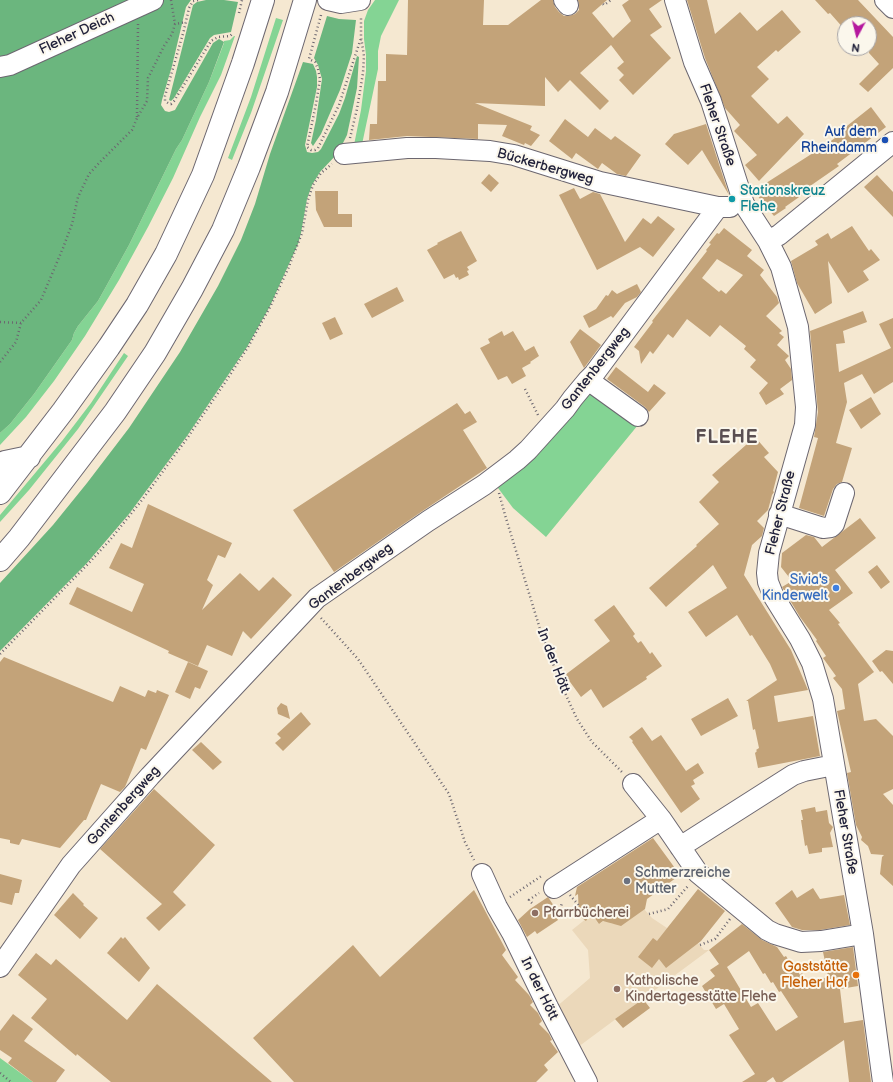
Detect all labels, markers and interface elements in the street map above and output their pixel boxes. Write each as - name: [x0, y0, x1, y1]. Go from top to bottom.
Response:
- street label: Fleher Deich: [37, 9, 117, 59]
- north arrow: [837, 16, 877, 56]
- text: N: [851, 40, 861, 54]
- street label: Fleher Straße: [695, 82, 739, 168]
- place label: Auf dem Rheindamm: [801, 124, 877, 156]
- marker: Auf dem Rheindamm: [880, 135, 890, 145]
- street label: Bückerbergweg: [495, 145, 595, 189]
- place label: Stationskreuz Flehe: [740, 183, 825, 216]
- marker: Stationskreuz Flehe: [727, 194, 737, 204]
- street label: Gantenbergweg: [558, 324, 634, 414]
- district label: FLEHE: [696, 427, 758, 449]
- street label: Fleher Straße: [762, 469, 800, 557]
- street label: Gantenbergweg: [306, 540, 396, 614]
- place label: Sivia's Kinderwelt: [761, 572, 828, 604]
- marker: Sivia's Kinderwelt: [831, 583, 841, 593]
- street label: In der Hött: [533, 626, 573, 696]
- street label: Gantenbergweg: [84, 763, 164, 849]
- street label: Fleher Straße: [829, 788, 861, 876]
- place label: Schmerzreiche Mutter: [635, 865, 730, 898]
- marker: Schmerzreiche Mutter: [622, 876, 632, 886]
- place label: Pfarrbücherei: [543, 905, 629, 921]
- marker: Pfarrbücherei: [530, 908, 540, 918]
- street label: In der Hött: [517, 955, 561, 1023]
- place label: Gaststätte Fleher Hof: [781, 959, 848, 992]
- marker: Gaststätte Fleher Hof: [851, 970, 861, 980]
- place label: Katholische Kindertagesstätte Flehe: [625, 973, 777, 1006]
- marker: Katholische Kindertagesstätte Flehe: [612, 984, 622, 994]

